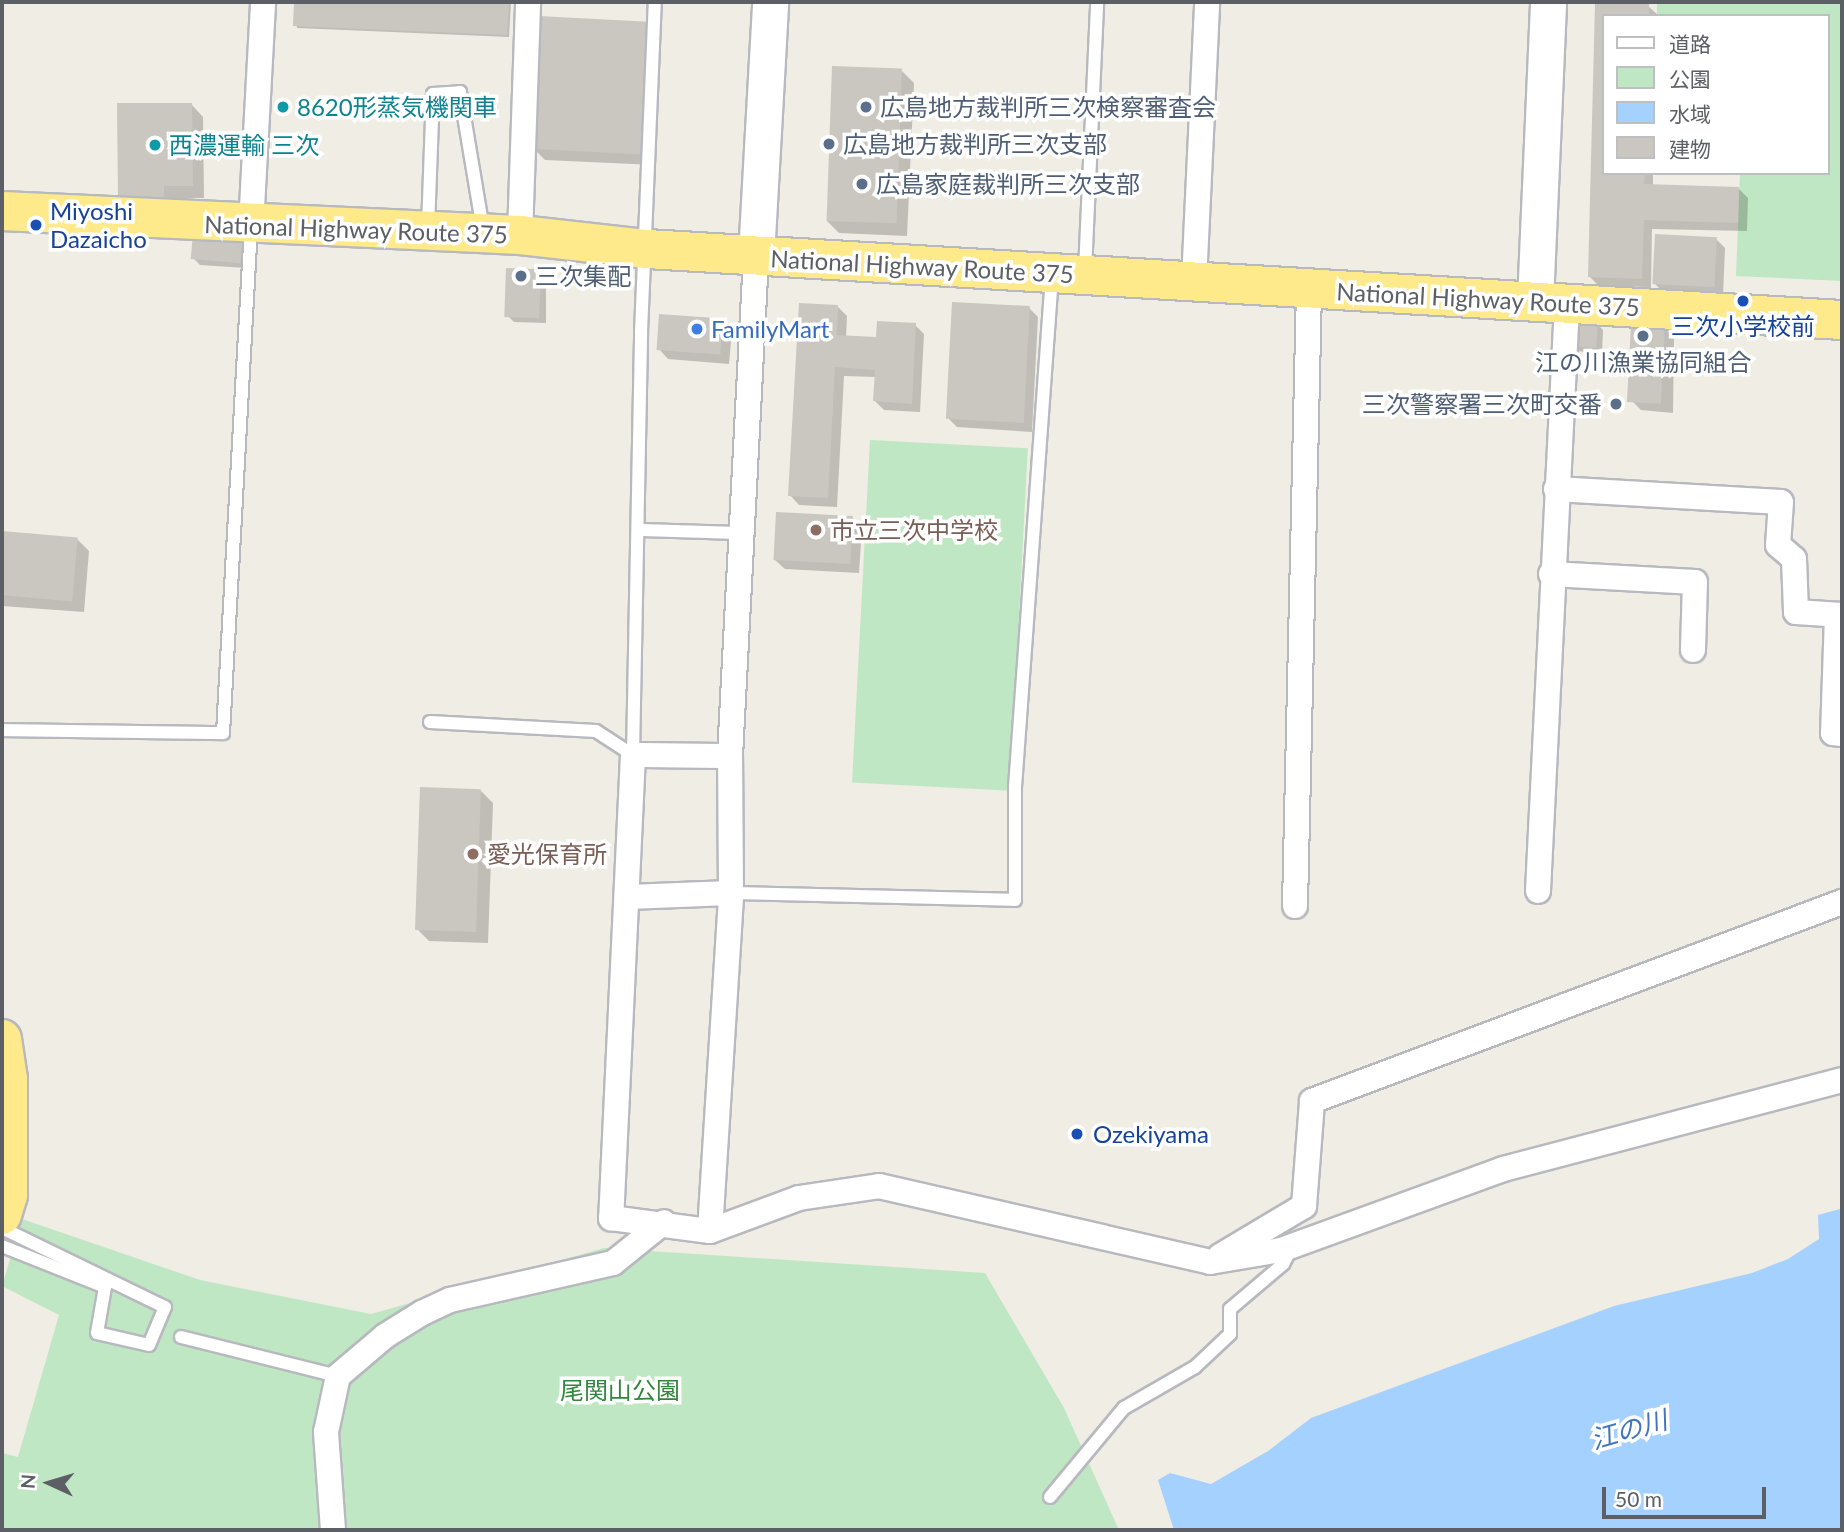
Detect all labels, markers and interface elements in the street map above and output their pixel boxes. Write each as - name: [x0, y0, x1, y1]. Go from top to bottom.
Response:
- legend: [1602, 14, 1830, 175]
- text: 道路: [1669, 31, 1711, 56]
- text: 公園: [1669, 66, 1711, 91]
- place label: 8620形蒸気機関車: [297, 93, 497, 121]
- place label: 広島地方裁判所三次検察審査会: [880, 93, 1216, 121]
- marker: 8620形蒸気機関車: [275, 99, 291, 115]
- marker: 広島地方裁判所三次検察審査会: [858, 99, 874, 115]
- text: 水域: [1669, 101, 1711, 126]
- place label: 広島地方裁判所三次支部: [843, 130, 1107, 158]
- place label: 西濃運輸 三次: [169, 131, 319, 159]
- marker: 広島地方裁判所三次支部: [821, 136, 837, 152]
- text: 建物: [1669, 136, 1711, 161]
- marker: 西濃運輸 三次: [147, 137, 163, 153]
- place label: 広島家庭裁判所三次支部: [876, 170, 1140, 198]
- marker: 広島家庭裁判所三次支部: [854, 176, 870, 192]
- place label: Miyoshi Dazaicho: [50, 197, 147, 253]
- street label: National Highway Route 375: [203, 209, 509, 249]
- marker: Miyoshi Dazaicho: [28, 217, 44, 233]
- street label: National Highway Route 375: [769, 244, 1075, 288]
- place label: 三次集配: [535, 262, 631, 290]
- marker: 三次集配: [513, 268, 529, 284]
- street label: National Highway Route 375: [1335, 277, 1641, 321]
- marker: 三次小学校前: [1735, 293, 1751, 309]
- place label: 三次小学校前: [1671, 312, 1815, 340]
- place label: FamilyMart: [711, 315, 829, 343]
- marker: FamilyMart: [689, 321, 705, 337]
- marker: 江の川漁業協同組合: [1635, 328, 1651, 344]
- place label: 江の川漁業協同組合: [1535, 348, 1751, 376]
- place label: 三次警察署三次町交番: [1362, 390, 1602, 418]
- marker: 三次警察署三次町交番: [1608, 396, 1624, 412]
- place label: 市立三次中学校: [830, 516, 998, 544]
- marker: 市立三次中学校: [808, 522, 824, 538]
- place label: 愛光保育所: [487, 840, 607, 868]
- marker: 愛光保育所: [465, 846, 481, 862]
- place label: Ozekiyama: [1093, 1120, 1209, 1148]
- marker: Ozekiyama: [1067, 1124, 1087, 1144]
- park label: 尾関山公園: [560, 1376, 680, 1404]
- water label: 江の川: [1587, 1404, 1671, 1456]
- north arrow: [14, 1448, 84, 1518]
- scale bar: [1606, 1472, 1770, 1516]
- text: N: [16, 1473, 40, 1490]
- text: 50 m: [1615, 1486, 1662, 1511]

